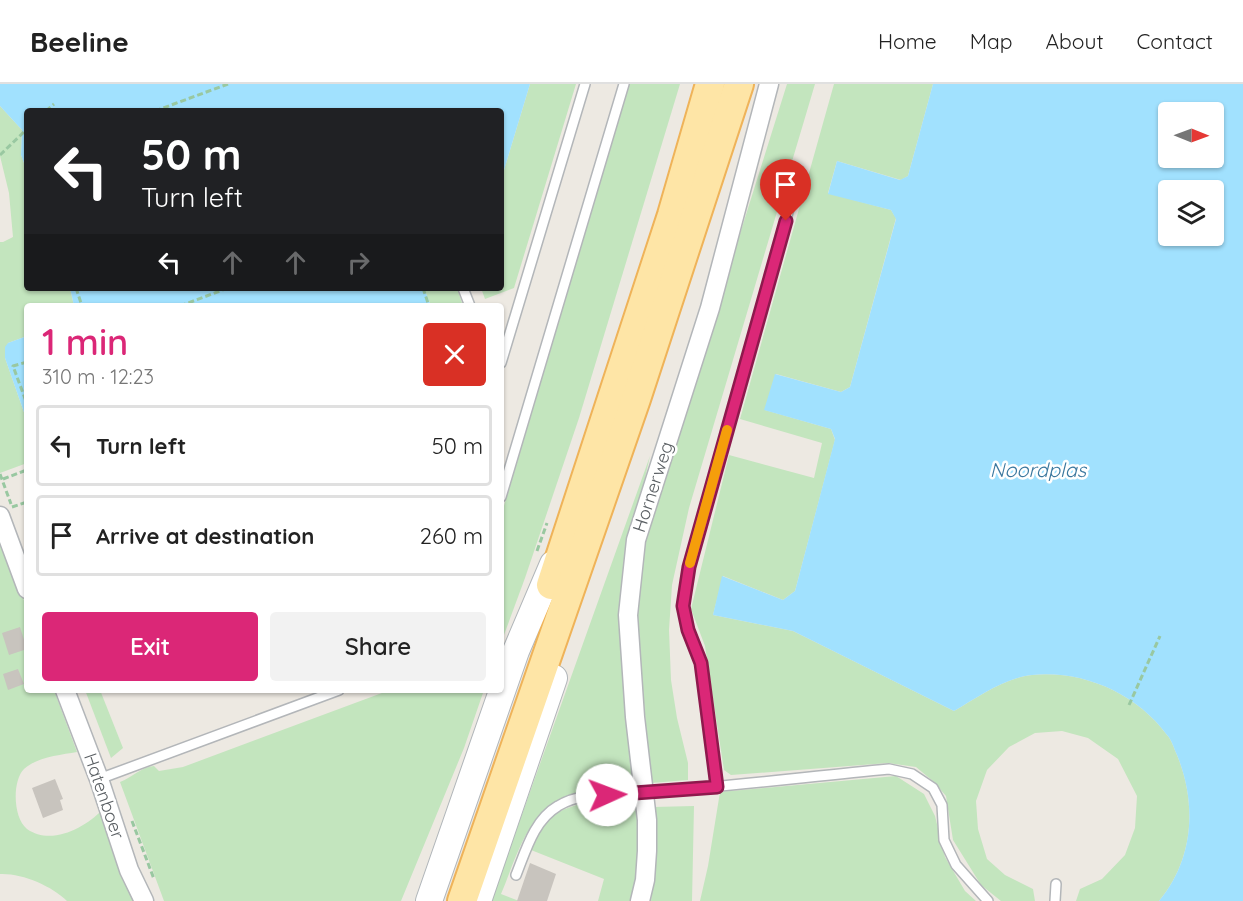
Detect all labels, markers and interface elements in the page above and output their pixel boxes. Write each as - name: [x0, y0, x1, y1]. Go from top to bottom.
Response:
- text: Beeline: [30, 24, 129, 59]
- text: Home: [878, 28, 937, 54]
- text: Map: [970, 28, 1013, 54]
- text: About: [1046, 28, 1104, 54]
- text: Contact: [1137, 28, 1213, 54]
- north arrow: [1158, 102, 1224, 168]
- map controls: [1158, 102, 1224, 246]
- text: 50 m: [141, 128, 241, 181]
- icon: left: [42, 132, 120, 210]
- pin: [760, 159, 811, 221]
- icon: arrive: [769, 168, 802, 201]
- text: Turn left: [141, 180, 243, 214]
- button: layers: [1158, 180, 1224, 246]
- icon: left: [153, 246, 186, 279]
- icon: ahead: [216, 246, 249, 279]
- icon: ahead: [279, 246, 312, 279]
- icon: right: [342, 246, 375, 279]
- text: 1 min: [42, 319, 128, 364]
- button: close: [423, 323, 486, 386]
- text: 310 m · 12:23: [42, 364, 154, 389]
- icon: left: [45, 429, 78, 462]
- text: Turn left: [96, 432, 186, 460]
- text: 50 m: [432, 432, 483, 460]
- street label: Hornerweg: [627, 439, 678, 535]
- water label: Noordplas: [990, 457, 1088, 482]
- icon: arrive: [45, 519, 78, 552]
- text: Arrive at destination: [96, 522, 314, 550]
- text: 260 m: [420, 522, 483, 550]
- button: Exit: [42, 612, 258, 681]
- button: Share: [270, 612, 486, 681]
- street label: Hatenboer: [79, 750, 130, 842]
- position arrow: [575, 763, 639, 827]

